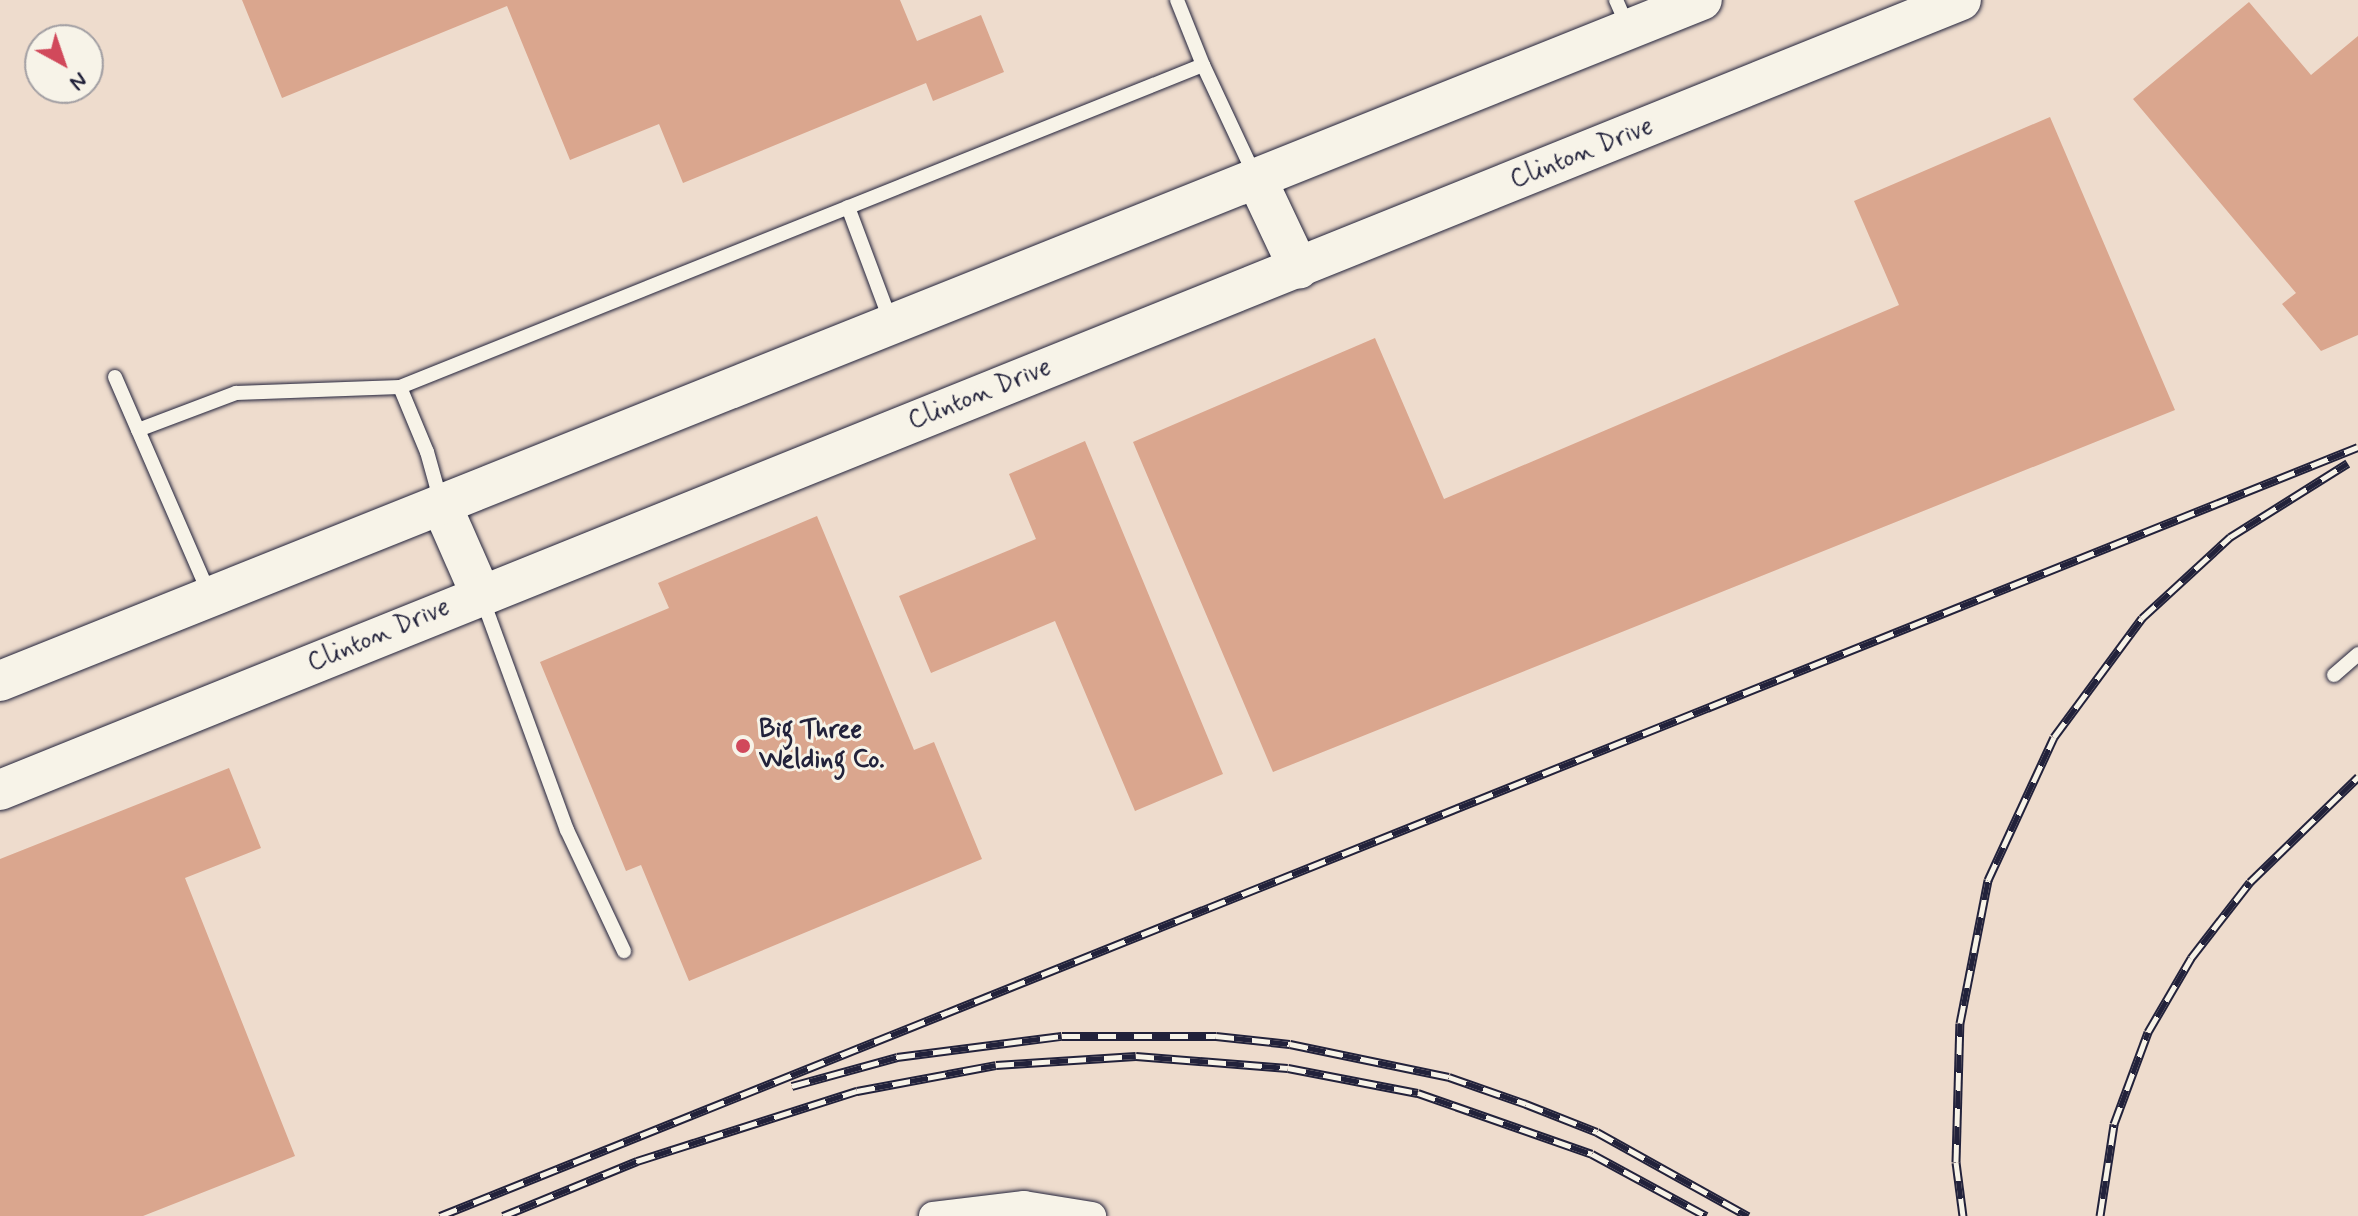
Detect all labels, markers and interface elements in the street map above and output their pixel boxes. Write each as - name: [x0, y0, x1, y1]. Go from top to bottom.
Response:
- north arrow: [24, 24, 104, 104]
- text: N: [64, 65, 93, 96]
- street label: Clinton Drive: [1506, 111, 1658, 197]
- street label: Clinton Drive: [904, 352, 1056, 438]
- street label: Clinton Drive: [303, 592, 455, 680]
- place label: Big Three Welding Co.: [759, 715, 888, 776]
- marker: Big Three Welding Co.: [734, 737, 752, 755]

